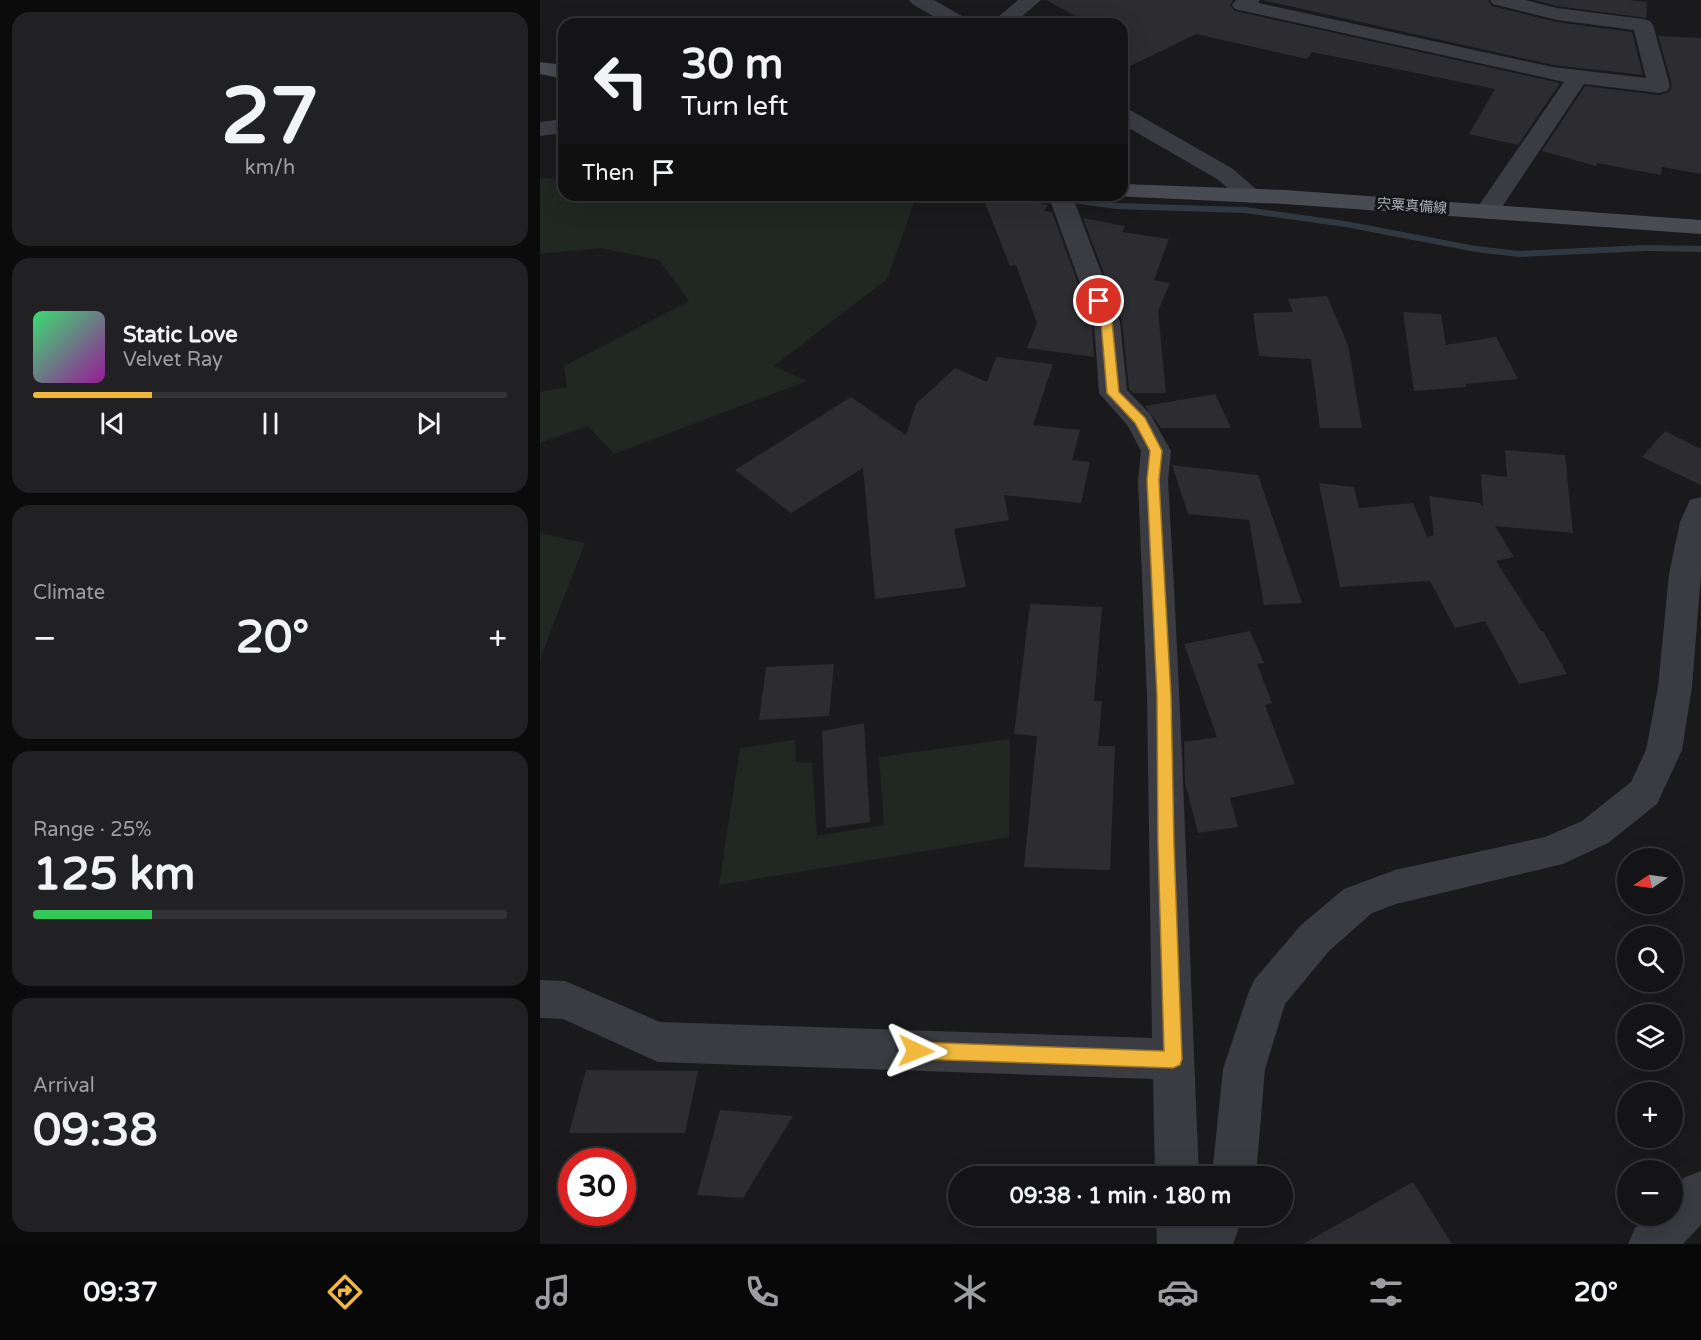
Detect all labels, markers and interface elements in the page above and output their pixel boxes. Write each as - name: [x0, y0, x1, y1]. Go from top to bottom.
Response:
- text: 30 m: [681, 39, 783, 90]
- icon: left: [582, 42, 660, 120]
- text: 27: [221, 70, 319, 164]
- text: Turn left: [681, 90, 788, 123]
- text: km/h: [245, 156, 295, 180]
- icon: arrive: [647, 156, 680, 189]
- text: Then: [582, 160, 635, 186]
- street label: 宍粟真備線: [1376, 195, 1448, 217]
- pin: [1073, 275, 1124, 326]
- icon: arrive: [1082, 284, 1115, 317]
- text: Static Love: [123, 322, 238, 348]
- text: Velvet Ray: [123, 348, 223, 372]
- icon: previous: [96, 407, 129, 440]
- icon: pause: [254, 407, 287, 440]
- icon: next: [412, 407, 445, 440]
- text: Climate: [33, 581, 105, 605]
- text: 20°: [236, 611, 309, 665]
- text: −: [33, 619, 57, 658]
- text: +: [488, 619, 507, 658]
- text: Range · 25%: [33, 818, 152, 842]
- text: 125 km: [33, 848, 195, 902]
- north arrow: [1617, 848, 1683, 914]
- map controls: [1617, 848, 1683, 1226]
- button: search: [1617, 926, 1683, 992]
- button: layers: [1617, 1004, 1683, 1070]
- position arrow: [884, 1019, 948, 1083]
- text: Arrival: [33, 1074, 95, 1098]
- button: +: [1617, 1082, 1683, 1148]
- text: 09:38: [33, 1104, 158, 1158]
- speed limit sign: 30: [558, 1148, 636, 1226]
- button: −: [1617, 1160, 1683, 1226]
- text: 09:38 · 1 min · 180 m: [1010, 1183, 1231, 1209]
- icon: directions: [324, 1271, 366, 1313]
- icon: music: [532, 1271, 574, 1313]
- icon: phone: [741, 1271, 783, 1313]
- icon: climate: [949, 1271, 991, 1313]
- icon: car: [1157, 1271, 1199, 1313]
- icon: filters: [1365, 1271, 1407, 1313]
- text: 09:37: [83, 1276, 158, 1309]
- text: 20°: [1574, 1276, 1618, 1309]

